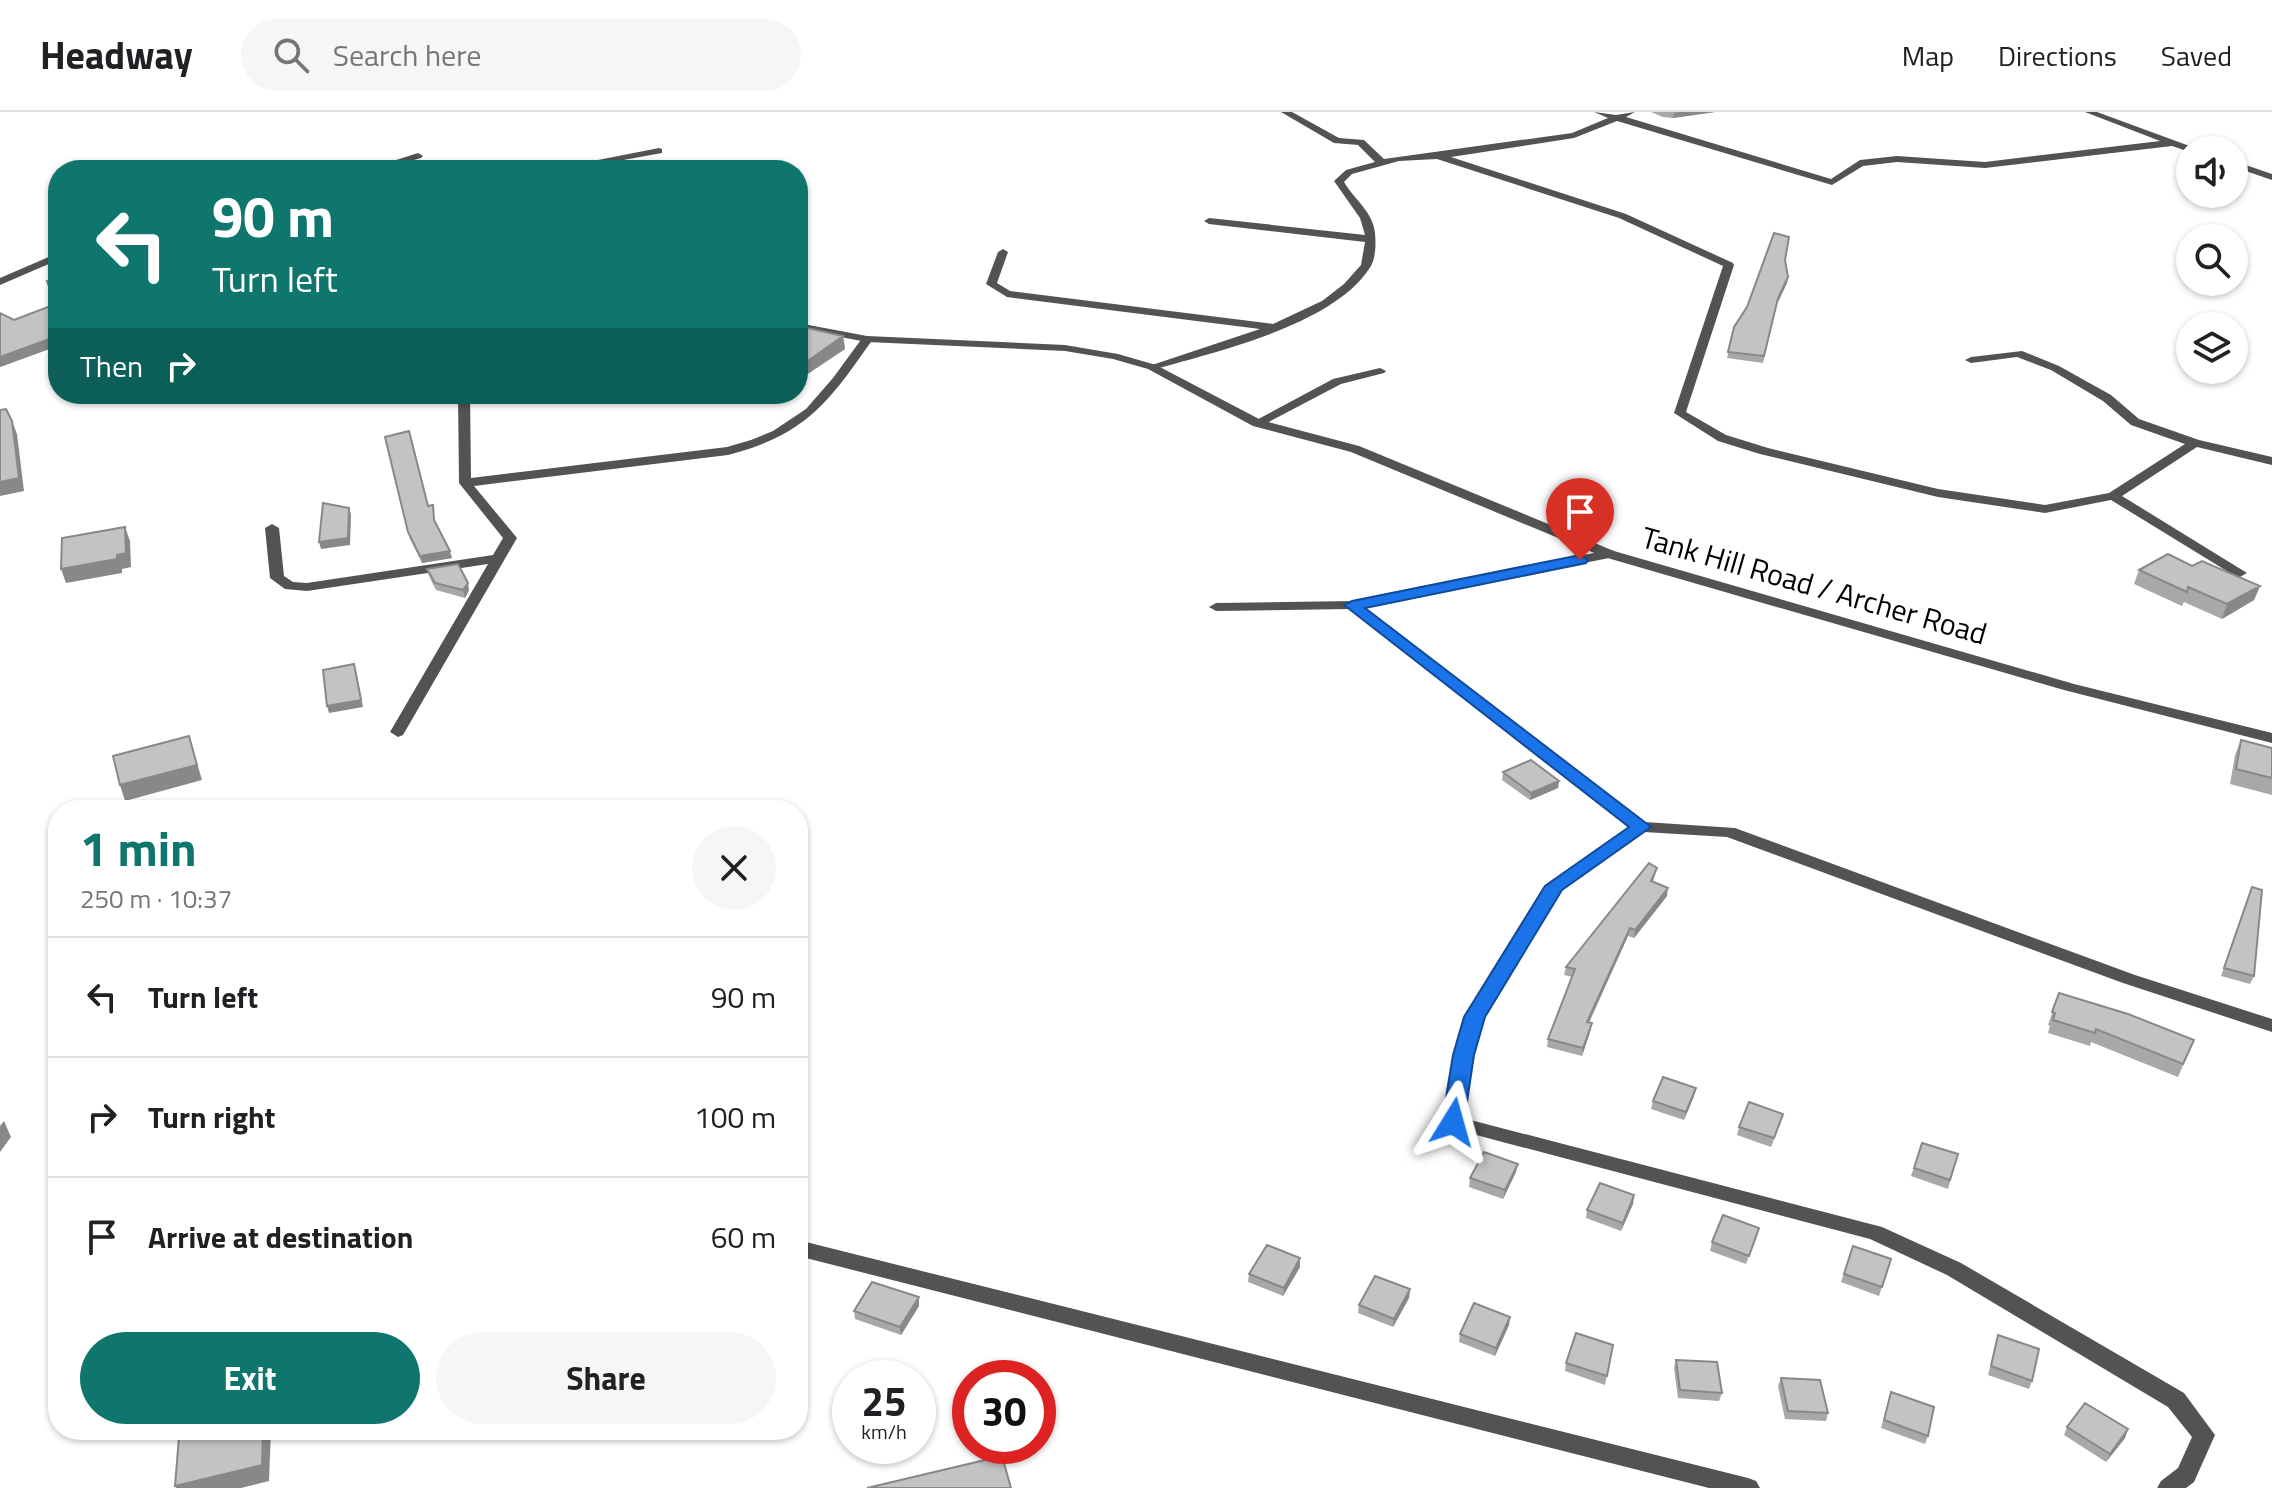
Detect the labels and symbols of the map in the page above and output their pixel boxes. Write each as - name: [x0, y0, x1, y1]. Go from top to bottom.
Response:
- pin: [1546, 478, 1614, 560]
- street label: Tank Hill Road / Archer Road: [1636, 514, 1992, 656]
- position arrow: [1411, 1080, 1495, 1164]
- speed limit sign: 30: [952, 1360, 1056, 1464]

